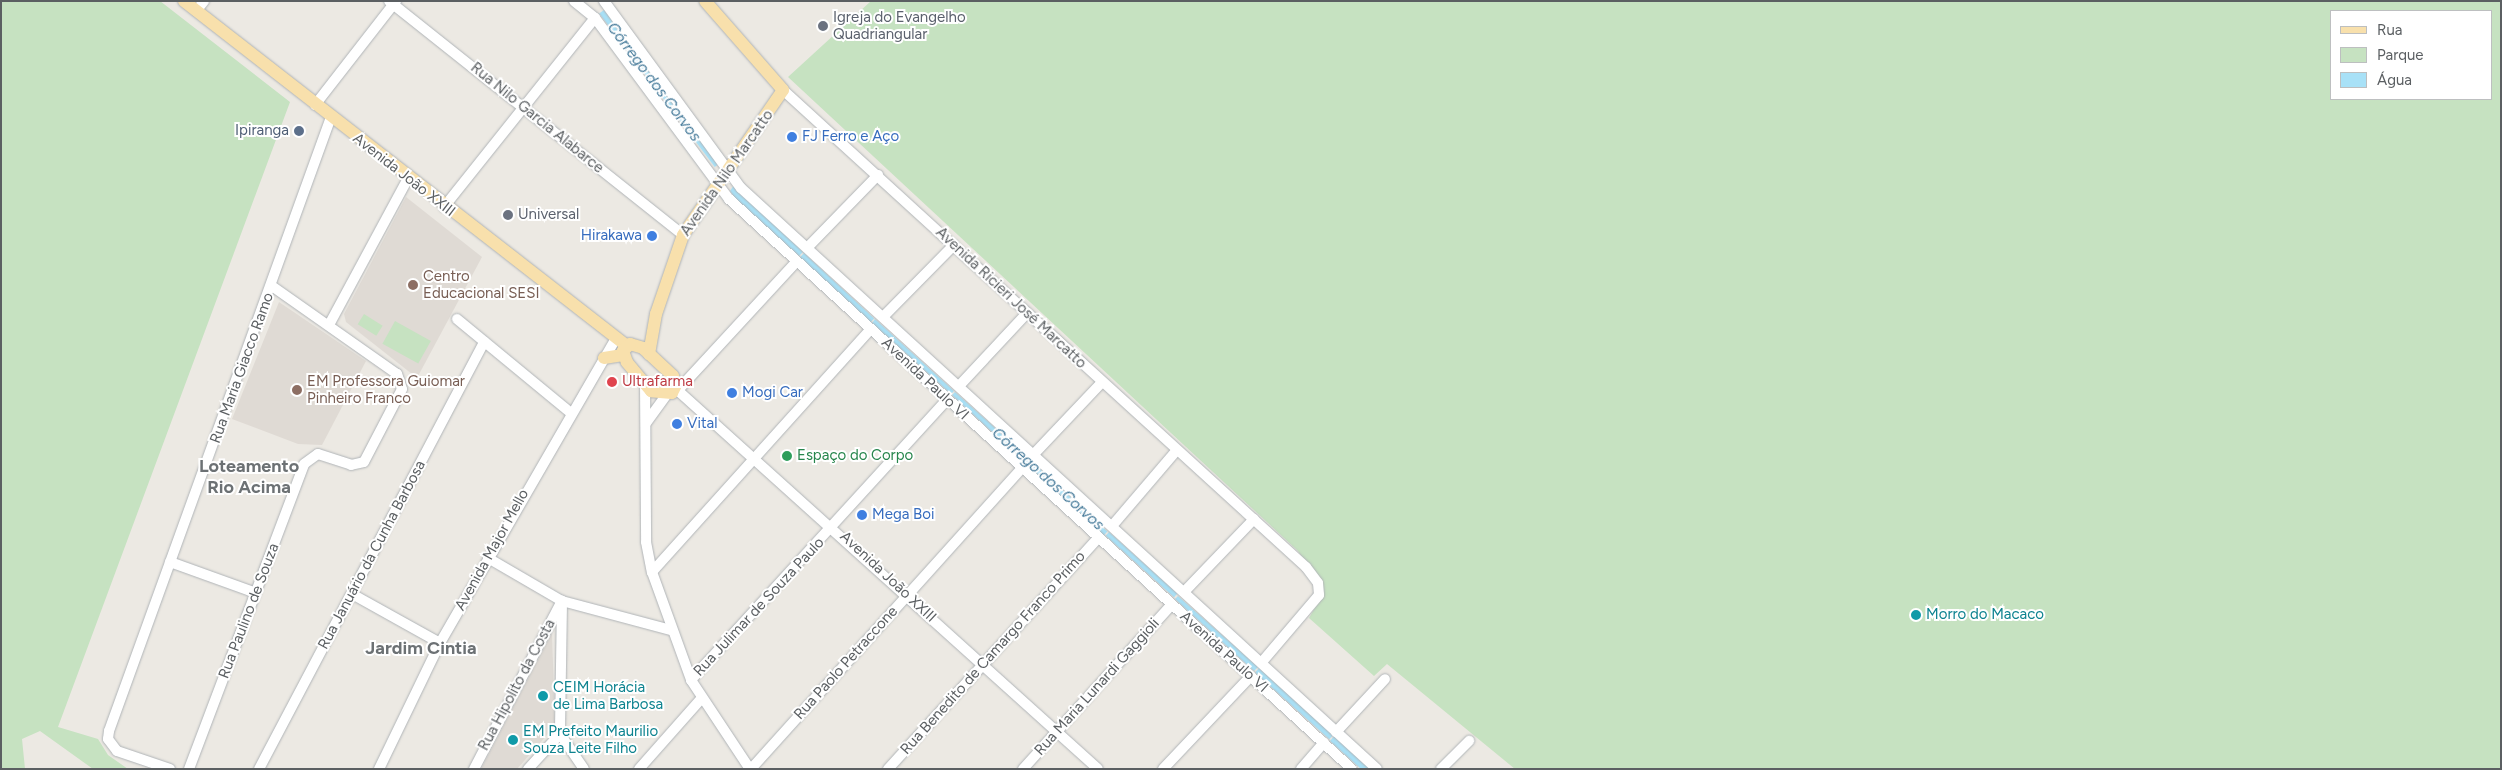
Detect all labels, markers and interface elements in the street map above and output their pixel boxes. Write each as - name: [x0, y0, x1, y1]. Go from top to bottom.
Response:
- place label: Igreja do Evangelho Quadriangular: [833, 8, 966, 43]
- legend: [2330, 10, 2492, 100]
- water label: Córrego dos Corvos: [603, 19, 705, 145]
- marker: Igreja do Evangelho Quadriangular: [817, 20, 829, 32]
- text: Rua: [2377, 21, 2402, 39]
- text: Parque: [2377, 46, 2424, 64]
- street label: Rua Nilo Garcia Alabarce: [467, 59, 607, 177]
- text: Água: [2377, 71, 2412, 89]
- street label: Avenida Nilo Marcatto: [677, 106, 777, 240]
- place label: Ipiranga: [235, 122, 289, 140]
- marker: Ipiranga: [293, 125, 305, 137]
- place label: FJ Ferro e Aço: [802, 128, 899, 146]
- street label: Avenida João XXIII: [349, 129, 459, 221]
- marker: FJ Ferro e Aço: [786, 131, 798, 143]
- place label: Universal: [518, 206, 579, 224]
- marker: Universal: [502, 209, 514, 221]
- street label: Avenida Ricieri José Marcatto: [932, 223, 1090, 373]
- place label: Hirakawa: [581, 227, 642, 245]
- marker: Hirakawa: [646, 230, 658, 242]
- place label: Centro Educacional SESI: [423, 267, 539, 302]
- marker: Centro Educacional SESI: [407, 279, 419, 291]
- street label: Rua Maria Giacco Ramo: [206, 290, 278, 446]
- street label: Avenida Paulo VI: [878, 334, 972, 424]
- place label: EM Professora Guiomar Pinheiro Franco: [307, 372, 465, 407]
- place label: Ultrafarma: [622, 373, 693, 391]
- marker: Ultrafarma: [606, 376, 618, 388]
- marker: EM Professora Guiomar Pinheiro Franco: [291, 384, 303, 396]
- place label: Mogi Car: [742, 384, 803, 402]
- marker: Mogi Car: [726, 387, 738, 399]
- place label: Vital: [687, 415, 717, 433]
- marker: Vital: [671, 418, 683, 430]
- water label: Córrego dos Corvos: [988, 424, 1108, 534]
- place label: Espaço do Corpo: [797, 447, 913, 465]
- marker: Espaço do Corpo: [781, 450, 793, 462]
- district label: Loteamento Rio Acima: [199, 456, 299, 498]
- street label: Rua Januário da Cunha Barbosa: [314, 458, 430, 652]
- street label: Avenida Major Mello: [451, 486, 533, 614]
- place label: Mega Boi: [872, 506, 934, 524]
- marker: Mega Boi: [856, 509, 868, 521]
- street label: Avenida João XXIII: [836, 528, 940, 626]
- street label: Rua Julimar de Souza Paulo: [690, 534, 828, 680]
- street label: Rua Paulino de Souza: [215, 541, 283, 681]
- street label: Rua Benedito de Camargo Franco Primo: [897, 548, 1089, 758]
- street label: Rua Paolo Petraccone: [790, 603, 902, 723]
- place label: Morro do Macaco: [1926, 606, 2044, 624]
- street label: Avenida Paulo VI: [1176, 608, 1272, 696]
- marker: Morro do Macaco: [1910, 609, 1922, 621]
- street label: Rua Maria Lunardi Gaggioli: [1031, 615, 1163, 759]
- street label: Rua Hipolito da Costa: [475, 616, 559, 754]
- district label: Jardim Cintia: [365, 637, 477, 659]
- place label: CEIM Horácia de Lima Barbosa: [553, 678, 663, 713]
- marker: CEIM Horácia de Lima Barbosa: [537, 690, 549, 702]
- place label: EM Prefeito Maurilio Souza Leite Filho: [523, 722, 658, 757]
- marker: EM Prefeito Maurilio Souza Leite Filho: [507, 734, 519, 746]

